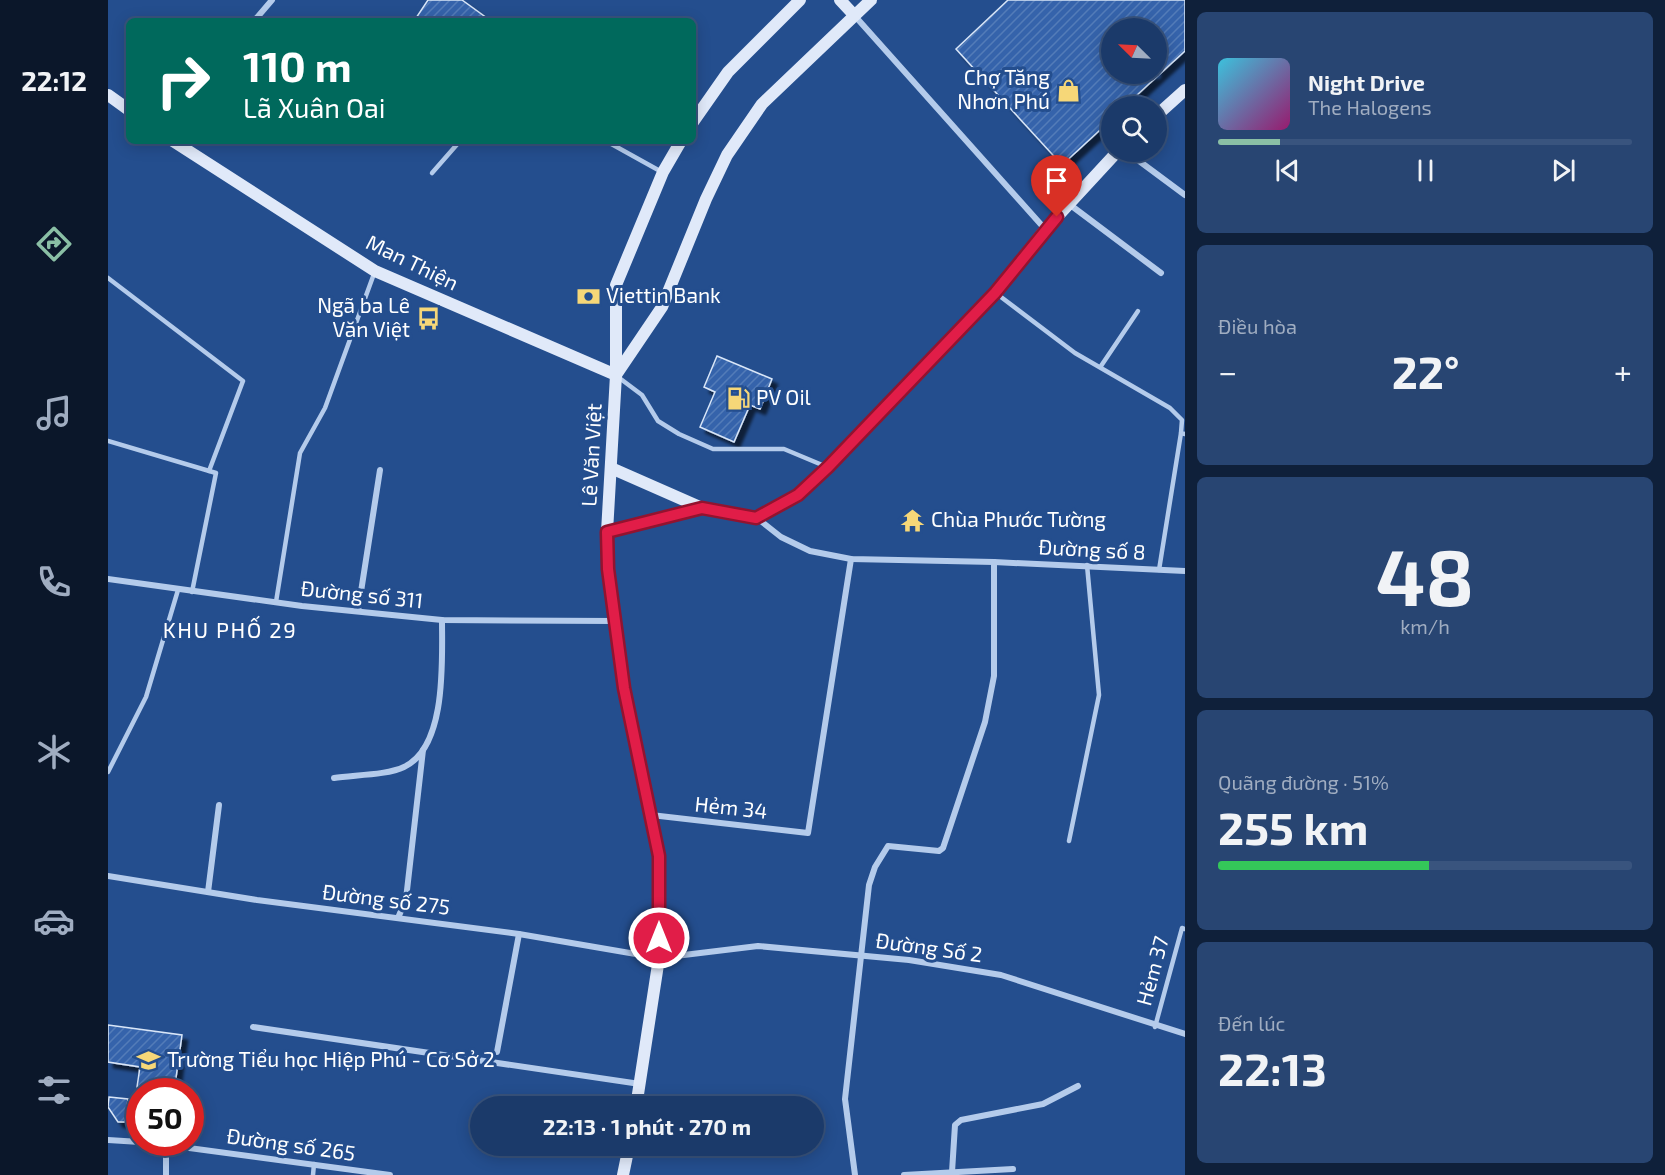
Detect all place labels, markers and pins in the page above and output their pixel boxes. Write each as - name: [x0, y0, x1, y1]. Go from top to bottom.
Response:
- place label: Chợ Tăng Nhơn Phú: [957, 64, 1050, 113]
- shop icon: Chợ Tăng Nhơn Phú: [1055, 77, 1081, 103]
- pin: [1031, 155, 1082, 217]
- place label: Viettin Bank: [606, 282, 721, 307]
- bank icon: Viettin Bank: [575, 283, 601, 309]
- place label: Ngã ba Lê Văn Việt: [317, 292, 410, 341]
- bus stop icon: Ngã ba Lê Văn Việt: [415, 305, 441, 331]
- place label: PV Oil: [756, 384, 812, 409]
- fuel station icon: PV Oil: [725, 385, 751, 411]
- place label: Chùa Phước Tường: [931, 506, 1106, 531]
- temple icon: Chùa Phước Tường: [900, 507, 926, 533]
- place label: Trường Tiểu học Hiệp Phú - Cơ Sở 2: [167, 1046, 495, 1071]
- school or university icon: Trường Tiểu học Hiệp Phú - Cơ Sở 2: [136, 1047, 162, 1073]

